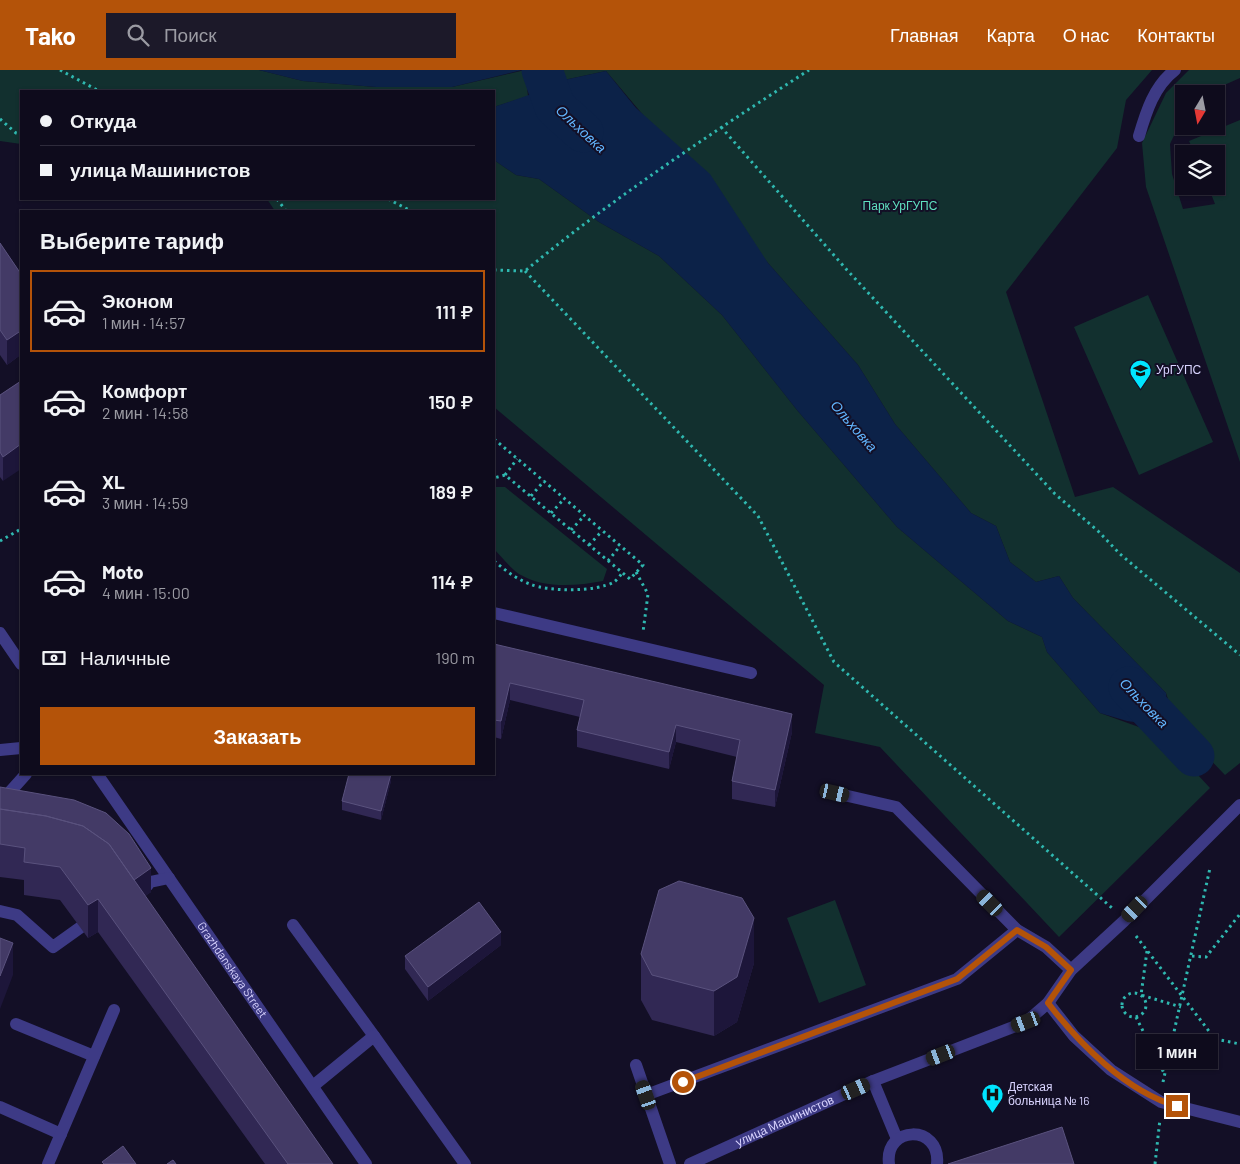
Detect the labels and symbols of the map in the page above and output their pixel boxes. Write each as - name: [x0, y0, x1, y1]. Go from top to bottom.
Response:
- north arrow: [1175, 85, 1225, 135]
- water label: Ольховка: [553, 101, 610, 156]
- park label: Парк УрГУПС: [863, 198, 938, 213]
- school or university icon: УрГУПС: [1128, 358, 1152, 389]
- place label: УрГУПС: [1156, 362, 1202, 377]
- water label: Ольховка: [828, 397, 881, 455]
- water label: Ольховка: [1117, 674, 1172, 731]
- car: [818, 782, 851, 804]
- car: [974, 887, 1005, 919]
- car: [1119, 893, 1150, 925]
- street label: Grazhdanskaya Street: [195, 919, 271, 1020]
- car: [1009, 1010, 1042, 1034]
- callout: 1 мин: [1136, 1034, 1218, 1068]
- car: [924, 1043, 957, 1067]
- route start: [672, 1071, 694, 1093]
- car: [839, 1076, 872, 1102]
- car: [634, 1078, 657, 1112]
- place label: Детская больница № 16: [1008, 1079, 1089, 1108]
- hospital icon: Детская больница № 16: [980, 1082, 1004, 1113]
- street label: улица Машинистов: [733, 1092, 836, 1149]
- route end: [1166, 1095, 1188, 1117]

